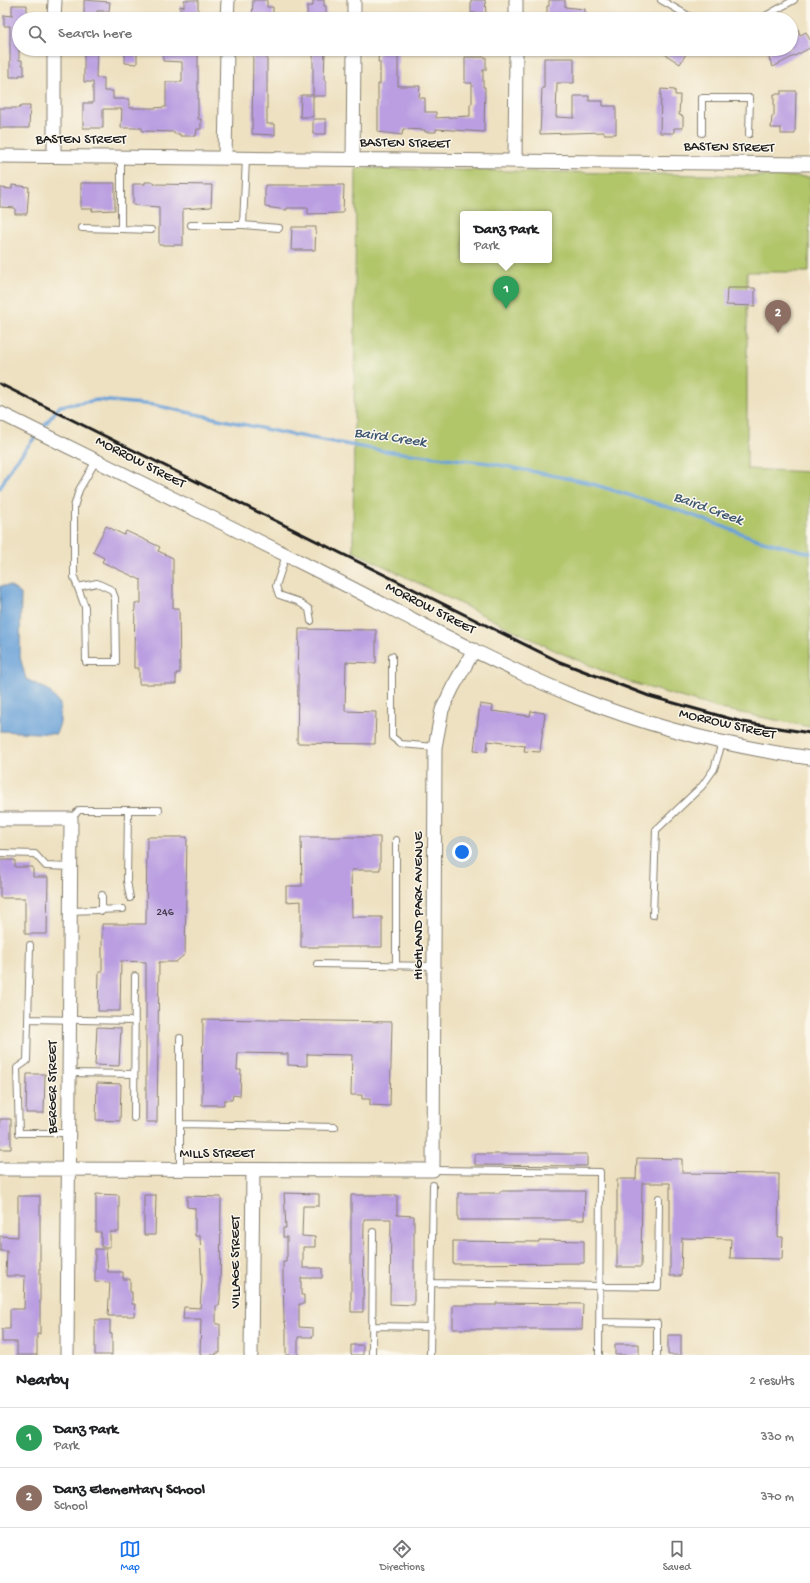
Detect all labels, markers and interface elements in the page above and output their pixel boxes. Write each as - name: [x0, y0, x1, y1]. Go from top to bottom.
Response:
- search box: [12, 12, 798, 56]
- icon: search: [26, 23, 48, 45]
- text: Search here: [58, 25, 132, 43]
- street label: BASTEN STREET: [35, 132, 127, 149]
- street label: BASTEN STREET: [359, 135, 451, 153]
- street label: BASTEN STREET: [683, 139, 775, 157]
- popup: [460, 211, 552, 263]
- text: Danz Park: [474, 221, 538, 239]
- text: Park: [474, 239, 499, 254]
- pin: 1: [493, 276, 519, 309]
- pin: 2: [765, 300, 791, 333]
- water label: Baird Creek: [353, 424, 428, 452]
- street label: MORROW STREET: [92, 433, 188, 493]
- water label: Baird Creek: [671, 488, 746, 530]
- street label: MORROW STREET: [382, 579, 478, 639]
- street label: MORROW STREET: [677, 706, 777, 744]
- street label: HIGHLAND PARK AVENUE: [411, 831, 428, 980]
- your location: [452, 842, 472, 862]
- house number: 246: [156, 906, 175, 920]
- street label: BERGER STREET: [45, 1040, 62, 1135]
- street label: MILLS STREET: [179, 1146, 255, 1163]
- street label: VILLAGE STREET: [228, 1215, 245, 1309]
- text: Nearby: [16, 1371, 69, 1391]
- text: 2 results: [749, 1374, 794, 1389]
- text: Danz Park: [54, 1421, 118, 1439]
- text: 1: [26, 1430, 32, 1445]
- text: 330 m: [761, 1430, 794, 1445]
- text: Park: [54, 1439, 79, 1454]
- text: Danz Elementary School: [54, 1481, 205, 1499]
- text: 2: [26, 1490, 32, 1505]
- text: 370 m: [761, 1490, 794, 1505]
- text: School: [54, 1499, 88, 1514]
- tab: Map: [119, 1538, 141, 1574]
- tab: Directions: [380, 1538, 424, 1574]
- tab: Saved: [663, 1538, 691, 1574]

